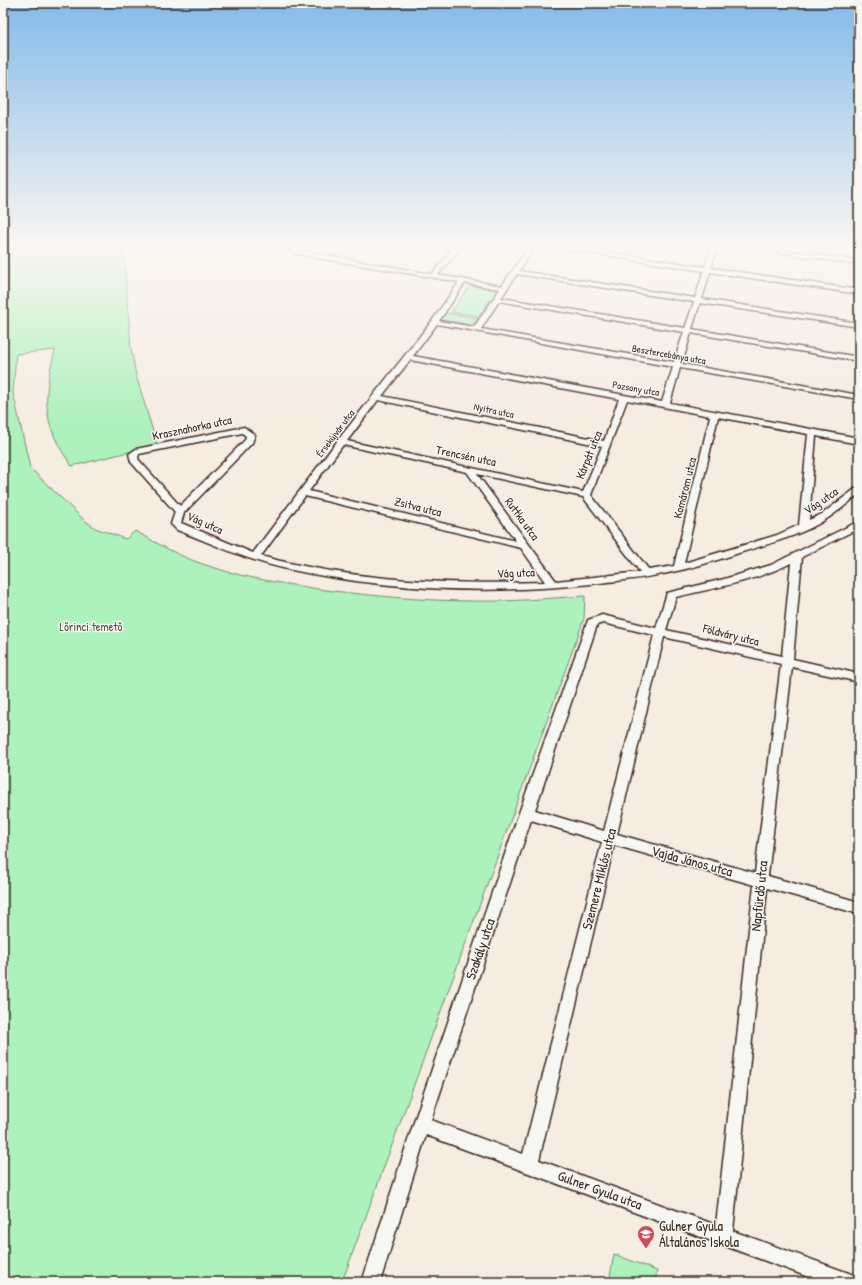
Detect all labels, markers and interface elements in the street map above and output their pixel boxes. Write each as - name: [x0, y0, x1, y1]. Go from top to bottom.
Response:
- street label: Besztercebánya utca: [631, 342, 707, 367]
- street label: Pozsony utca: [611, 378, 660, 399]
- street label: Nyitra utca: [473, 400, 515, 421]
- street label: Érsekújvár utca: [313, 407, 357, 460]
- street label: Krasznahorka utca: [151, 411, 233, 444]
- street label: Kárpát utca: [571, 428, 606, 481]
- street label: Trencsén utca: [435, 441, 498, 470]
- street label: Komárom utca: [669, 455, 700, 520]
- street label: Vág utca: [800, 483, 841, 518]
- street label: Zsitva utca: [393, 492, 444, 521]
- street label: Ruttka utca: [501, 494, 544, 544]
- street label: Vág utca: [184, 507, 226, 538]
- street label: Vág utca: [497, 563, 535, 582]
- park label: Lőrinci temető: [60, 618, 123, 635]
- street label: Földváry utca: [700, 619, 761, 650]
- street label: Szemere Miklós utca: [577, 826, 620, 932]
- street label: Vajda János utca: [649, 841, 735, 882]
- street label: Napfürdő utca: [745, 859, 773, 932]
- street label: Szakály utca: [460, 915, 500, 982]
- street label: Gulner Gyula utca: [555, 1165, 646, 1215]
- place label: Gulner Gyula Általános Iskola: [659, 1216, 740, 1251]
- school or university icon: Gulner Gyula Általános Iskola: [636, 1224, 656, 1249]

